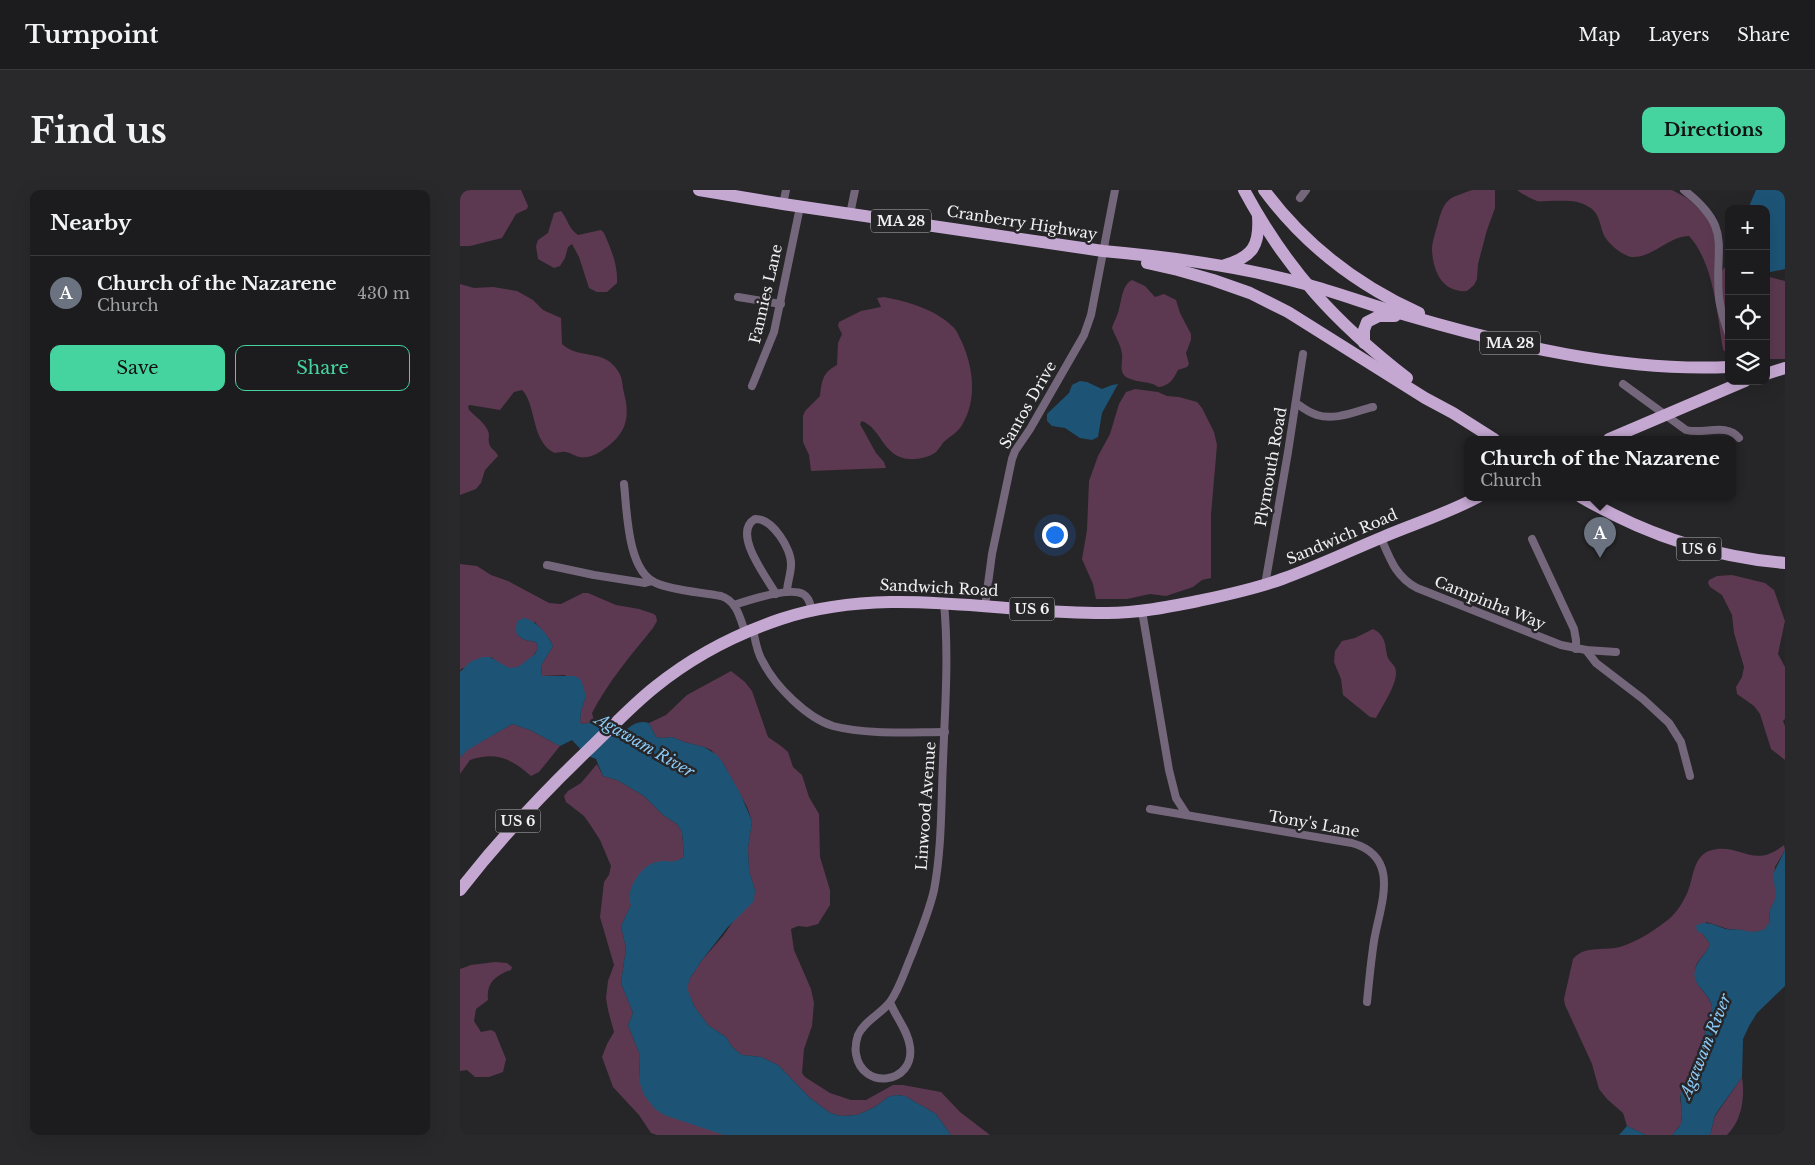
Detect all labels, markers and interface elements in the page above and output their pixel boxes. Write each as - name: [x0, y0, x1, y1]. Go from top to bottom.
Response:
- text: Turnpoint: [25, 20, 158, 49]
- text: Map: [1579, 24, 1620, 46]
- text: Layers: [1648, 24, 1709, 46]
- text: Share: [1737, 24, 1790, 46]
- button: Directions: [1642, 107, 1785, 153]
- text: Find us: [30, 109, 167, 152]
- street label: Cranberry Highway: [945, 201, 1099, 244]
- map controls: [1725, 205, 1770, 385]
- button: +: [1725, 205, 1770, 250]
- text: Nearby: [50, 210, 131, 236]
- road number: MA 28: [871, 210, 931, 232]
- street label: Fannies Lane: [745, 242, 786, 345]
- button: −: [1725, 250, 1770, 295]
- text: Church of the Nazarene: [97, 272, 337, 295]
- text: A: [60, 283, 72, 303]
- text: 430 m: [358, 283, 410, 303]
- text: Church: [97, 295, 159, 315]
- button: locate: [1725, 295, 1770, 340]
- road number: MA 28: [1480, 332, 1540, 354]
- button: layers: [1725, 340, 1770, 385]
- button: Save: [50, 345, 225, 391]
- button: Share: [235, 345, 410, 391]
- street label: Santos Drive: [995, 358, 1060, 452]
- street label: Plymouth Road: [1251, 406, 1290, 528]
- popup: [1464, 436, 1736, 501]
- text: Church of the Nazarene: [1480, 447, 1720, 470]
- text: Church: [1480, 470, 1542, 490]
- street label: Sandwich Road: [1283, 505, 1400, 569]
- pin: A: [1584, 517, 1616, 558]
- your location: [1042, 522, 1068, 548]
- road number: US 6: [1676, 538, 1722, 560]
- street label: Campinha Way: [1432, 572, 1549, 634]
- street label: Sandwich Road: [879, 575, 999, 600]
- road number: US 6: [1010, 598, 1054, 620]
- water label: Agawam River: [590, 708, 699, 782]
- street label: Linwood Avenue: [912, 741, 939, 871]
- street label: Tony's Lane: [1267, 806, 1361, 841]
- road number: US 6: [496, 810, 540, 832]
- water label: Agawam River: [1674, 990, 1735, 1103]

